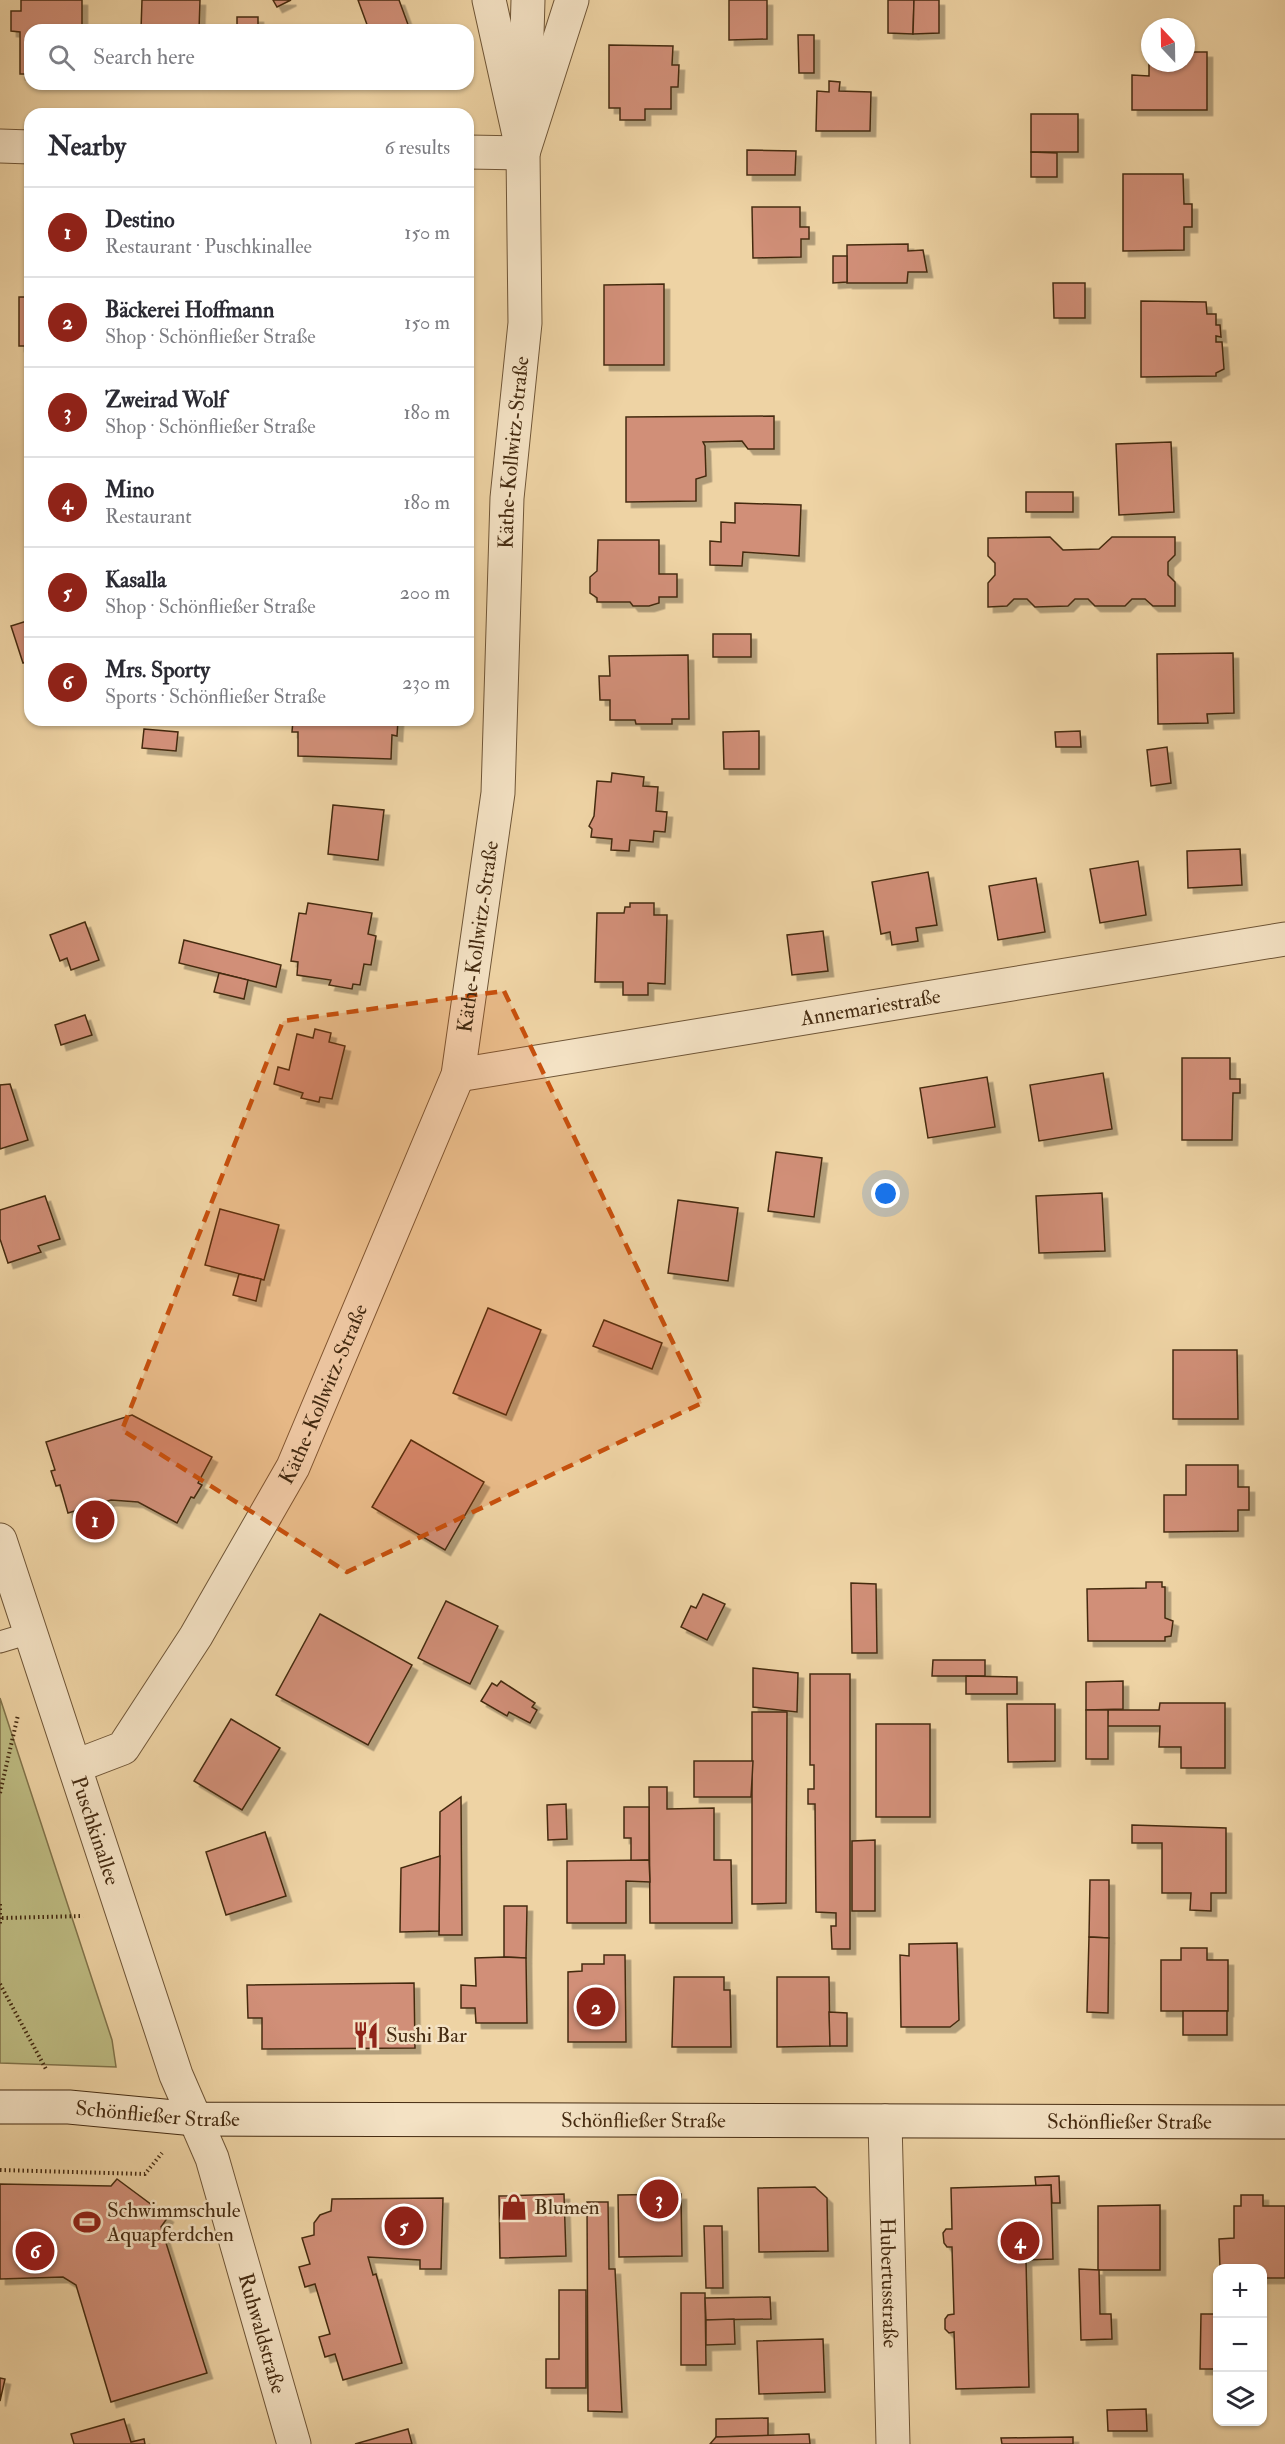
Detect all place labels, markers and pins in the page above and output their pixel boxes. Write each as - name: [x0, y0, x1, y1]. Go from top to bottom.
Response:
- pin: 1: [76, 1498, 115, 1543]
- pin: 2: [576, 1984, 616, 2030]
- restaurant icon: Sushi Bar: [351, 2020, 381, 2050]
- place label: Sushi Bar: [386, 2022, 467, 2049]
- pin: 3: [640, 2176, 678, 2222]
- shop icon: Blumen: [499, 2192, 529, 2222]
- place label: Blumen: [534, 2194, 600, 2221]
- place label: Schwimmschule Aquapferdchen: [106, 2197, 241, 2248]
- pin: 5: [384, 2204, 424, 2248]
- sports icon: Schwimmschule Aquapferdchen: [72, 2207, 102, 2237]
- pin: 4: [1000, 2218, 1040, 2264]
- pin: 6: [15, 2228, 54, 2274]

